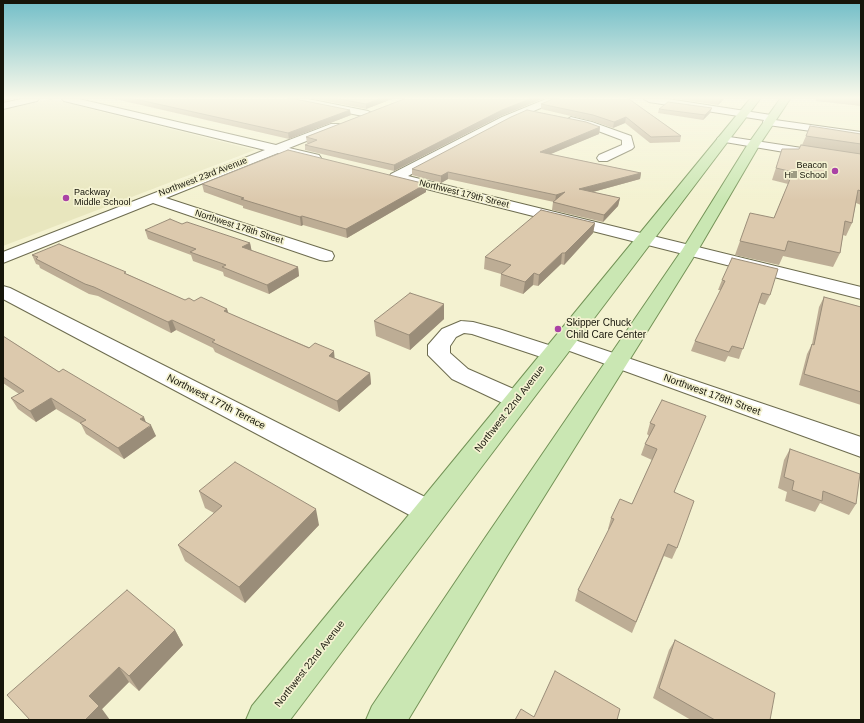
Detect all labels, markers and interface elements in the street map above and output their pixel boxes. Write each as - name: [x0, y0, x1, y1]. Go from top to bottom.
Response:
- street label: Northwest 23rd Avenue: [157, 155, 249, 199]
- place label: Beacon Hill School: [784, 161, 827, 182]
- marker: Beacon Hill School: [830, 166, 840, 176]
- street label: Northwest 179th Street: [418, 178, 510, 210]
- place label: Packway Middle School: [74, 188, 131, 209]
- marker: Packway Middle School: [61, 193, 71, 203]
- street label: Northwest 178th Street: [194, 208, 284, 246]
- place label: Skipper Chuck Child Care Center: [566, 317, 646, 340]
- marker: Skipper Chuck Child Care Center: [553, 324, 563, 334]
- street label: Northwest 22nd Avenue: [472, 363, 548, 455]
- street label: Northwest 177th Terrace: [165, 372, 267, 432]
- street label: Northwest 178th Street: [662, 372, 762, 418]
- street label: Northwest 22nd Avenue: [272, 618, 348, 710]

